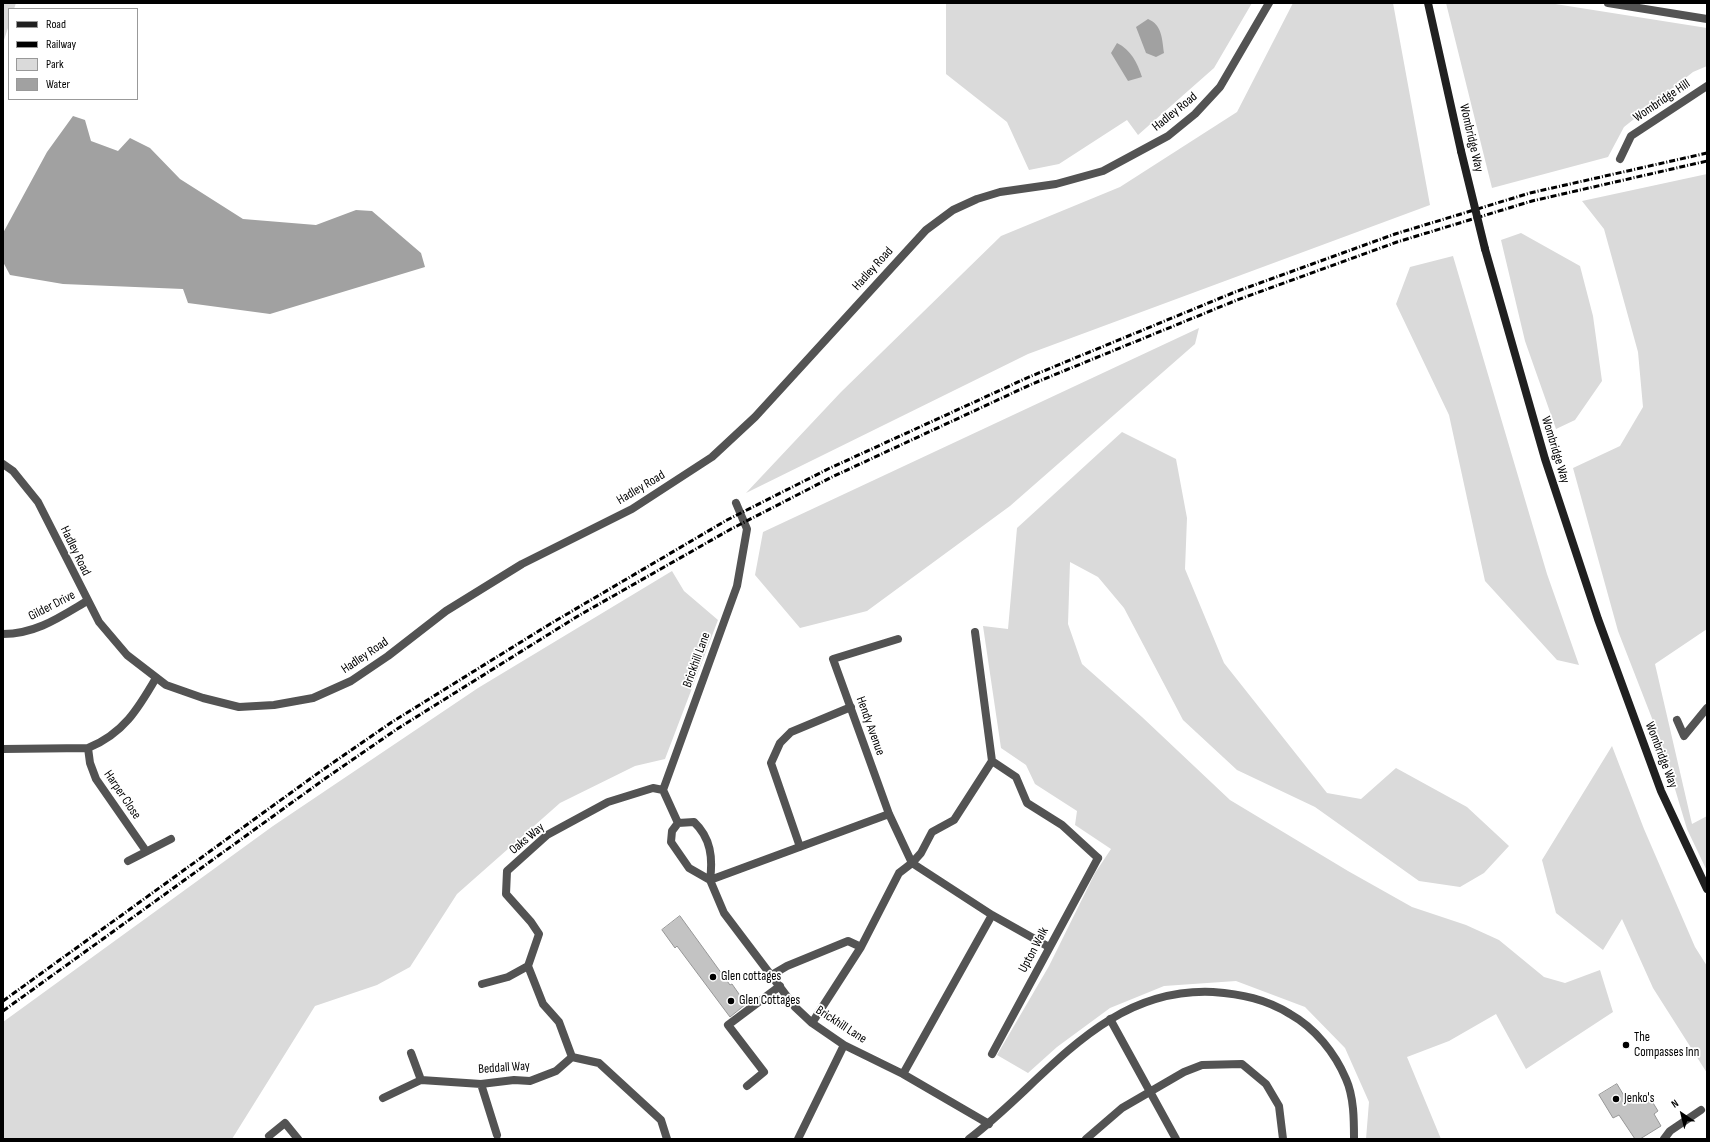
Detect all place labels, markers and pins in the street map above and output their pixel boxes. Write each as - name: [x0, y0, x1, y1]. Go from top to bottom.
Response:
- place label: Glen cottages: [721, 969, 781, 985]
- marker: Glen cottages: [708, 972, 718, 982]
- place label: Glen Cottages: [739, 993, 800, 1009]
- marker: Glen Cottages: [726, 996, 736, 1006]
- place label: The Compasses Inn: [1634, 1030, 1699, 1061]
- marker: The Compasses Inn: [1621, 1040, 1631, 1050]
- place label: Jenko's: [1624, 1091, 1654, 1107]
- marker: Jenko's: [1611, 1094, 1621, 1104]

